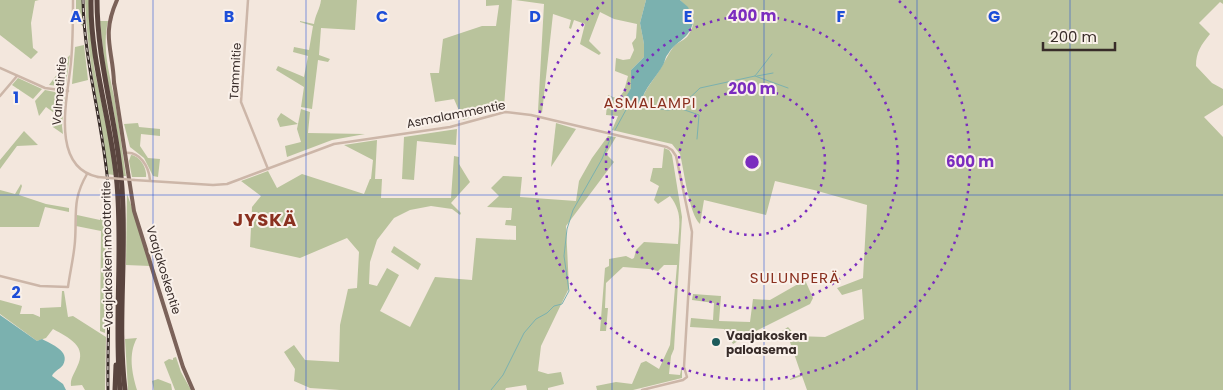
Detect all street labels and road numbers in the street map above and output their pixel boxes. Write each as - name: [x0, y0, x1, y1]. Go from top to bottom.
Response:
- street label: Tammitie: [225, 42, 245, 100]
- street label: Valmetintie: [48, 56, 70, 126]
- street label: Asmalammentie: [405, 96, 507, 132]
- street label: Vaajakosken moottoritie: [97, 181, 117, 327]
- street label: Vaajakoskentie: [142, 224, 186, 316]

